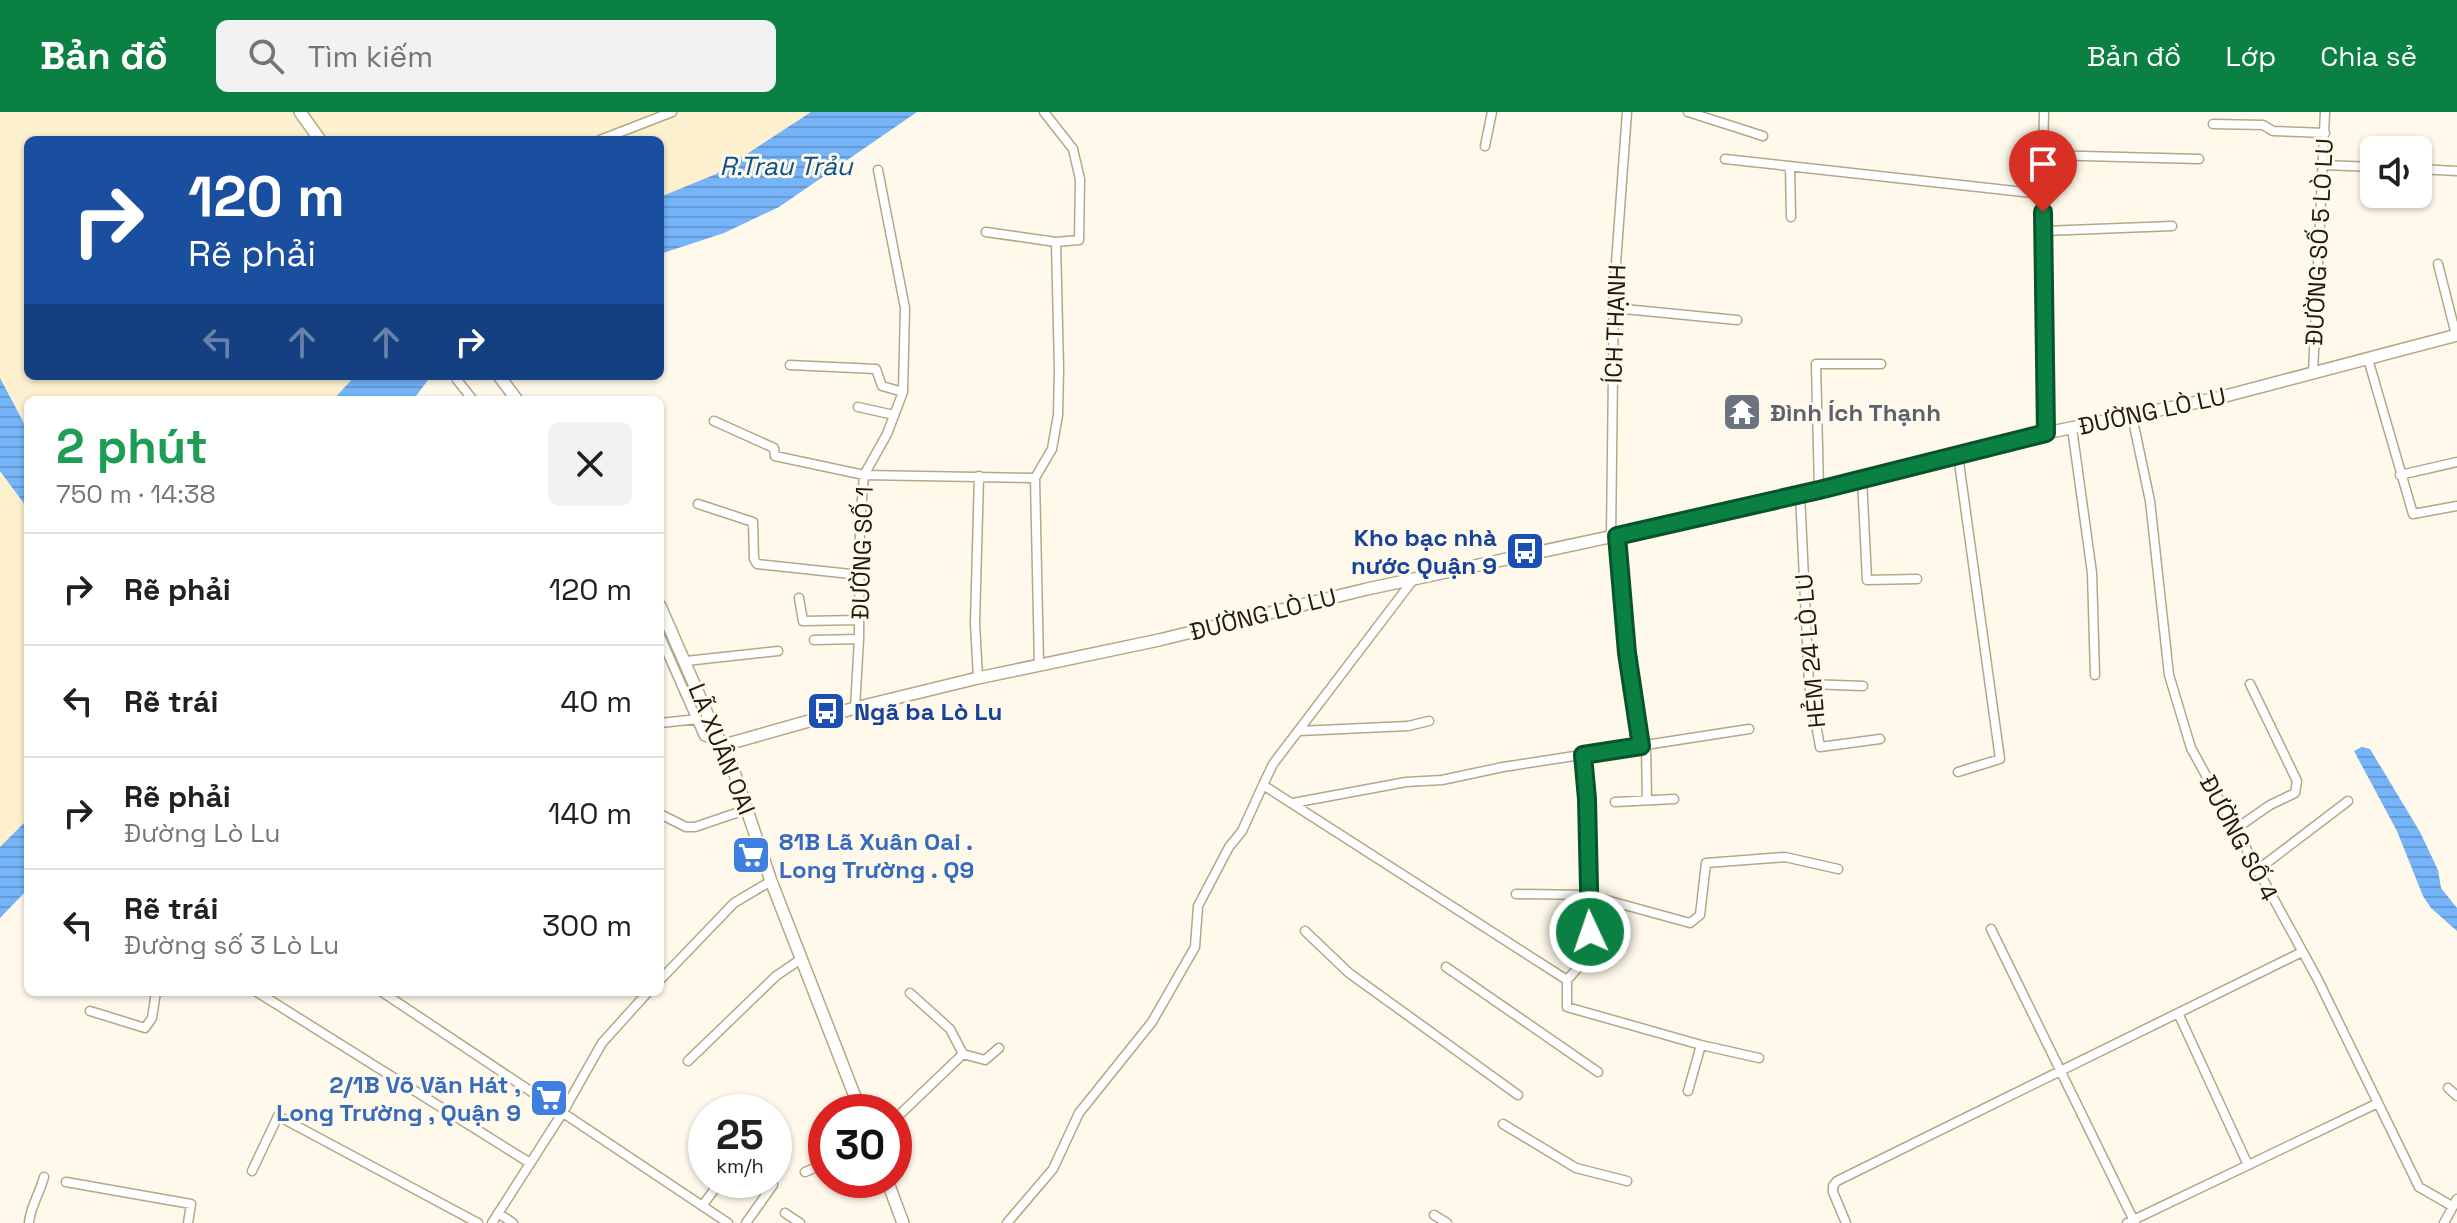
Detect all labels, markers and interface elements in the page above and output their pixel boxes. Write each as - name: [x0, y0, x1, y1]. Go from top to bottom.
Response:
- search box: [216, 20, 776, 92]
- text: Bản đồ: [40, 32, 168, 80]
- icon: search: [244, 34, 288, 78]
- text: Tìm kiếm: [308, 37, 433, 76]
- text: Bản đồ: [2087, 38, 2181, 74]
- text: Lớp: [2225, 38, 2276, 74]
- text: Chia sẻ: [2320, 38, 2417, 74]
- pin: [2009, 130, 2077, 212]
- map controls: [2360, 136, 2432, 208]
- button: sound: [2360, 136, 2432, 208]
- street label: ĐƯỜNG SỐ 5 LÒ LU: [2298, 138, 2340, 346]
- icon: arrive: [2021, 142, 2065, 186]
- water label: R.Trau Trảu: [720, 149, 854, 183]
- text: 120 m: [188, 161, 345, 232]
- icon: right: [56, 168, 160, 272]
- text: Rẽ phải: [188, 231, 316, 277]
- street label: ÍCH THẠNH: [1597, 264, 1633, 384]
- icon: left: [196, 320, 240, 364]
- icon: ahead: [280, 320, 324, 364]
- icon: ahead: [364, 320, 408, 364]
- icon: right: [448, 320, 492, 364]
- street label: ĐƯỜNG LÒ LU: [2075, 380, 2229, 442]
- temple icon: Đình Ích Thạnh: [1721, 391, 1763, 433]
- place label: Đình Ích Thạnh: [1770, 397, 1941, 428]
- text: 2 phút: [56, 416, 208, 477]
- button: close: [548, 422, 632, 506]
- text: 750 m · 14:38: [56, 477, 216, 511]
- street label: ĐƯỜNG SỐ 1: [844, 486, 880, 620]
- place label: Kho bạc nhà nước Quận 9: [1351, 522, 1497, 581]
- bus stop icon: Kho bạc nhà nước Quận 9: [1504, 530, 1546, 572]
- icon: right: [56, 567, 100, 611]
- text: Rẽ phải: [124, 570, 231, 609]
- text: 120 m: [549, 570, 632, 609]
- street label: HẺM 24 LÒ LU: [1788, 573, 1832, 729]
- street label: ĐƯỜNG LÒ LU: [1186, 581, 1340, 647]
- icon: left: [56, 679, 100, 723]
- street label: LÃ XUÂN OAI: [682, 679, 762, 819]
- text: Rẽ trái: [124, 682, 218, 721]
- text: 40 m: [561, 682, 632, 721]
- bus stop icon: Ngã ba Lò Lu: [805, 690, 847, 732]
- place label: Ngã ba Lò Lu: [854, 696, 1002, 727]
- street label: ĐƯỜNG SỐ 4: [2193, 770, 2285, 906]
- text: Rẽ phải: [124, 777, 231, 816]
- icon: right: [56, 791, 100, 835]
- text: 140 m: [548, 794, 632, 833]
- text: Đường Lò Lu: [124, 816, 280, 850]
- place label: 81B Lã Xuân Oai . Long Trường . Q9: [779, 826, 974, 885]
- supermarket icon: 81B Lã Xuân Oai . Long Trường . Q9: [730, 834, 772, 876]
- text: Rẽ trái: [124, 889, 218, 928]
- position arrow: [1548, 890, 1632, 974]
- icon: left: [56, 903, 100, 947]
- text: 300 m: [542, 906, 632, 945]
- text: Đường số 3 Lò Lu: [124, 928, 339, 962]
- place label: 2/1B Võ Văn Hát , Long Trường , Quận 9: [276, 1069, 521, 1128]
- supermarket icon: 2/1B Võ Văn Hát , Long Trường , Quận 9: [528, 1077, 570, 1119]
- speed limit sign: 30: [808, 1094, 912, 1198]
- text: 25: [716, 1110, 764, 1161]
- text: km/h: [716, 1153, 764, 1179]

